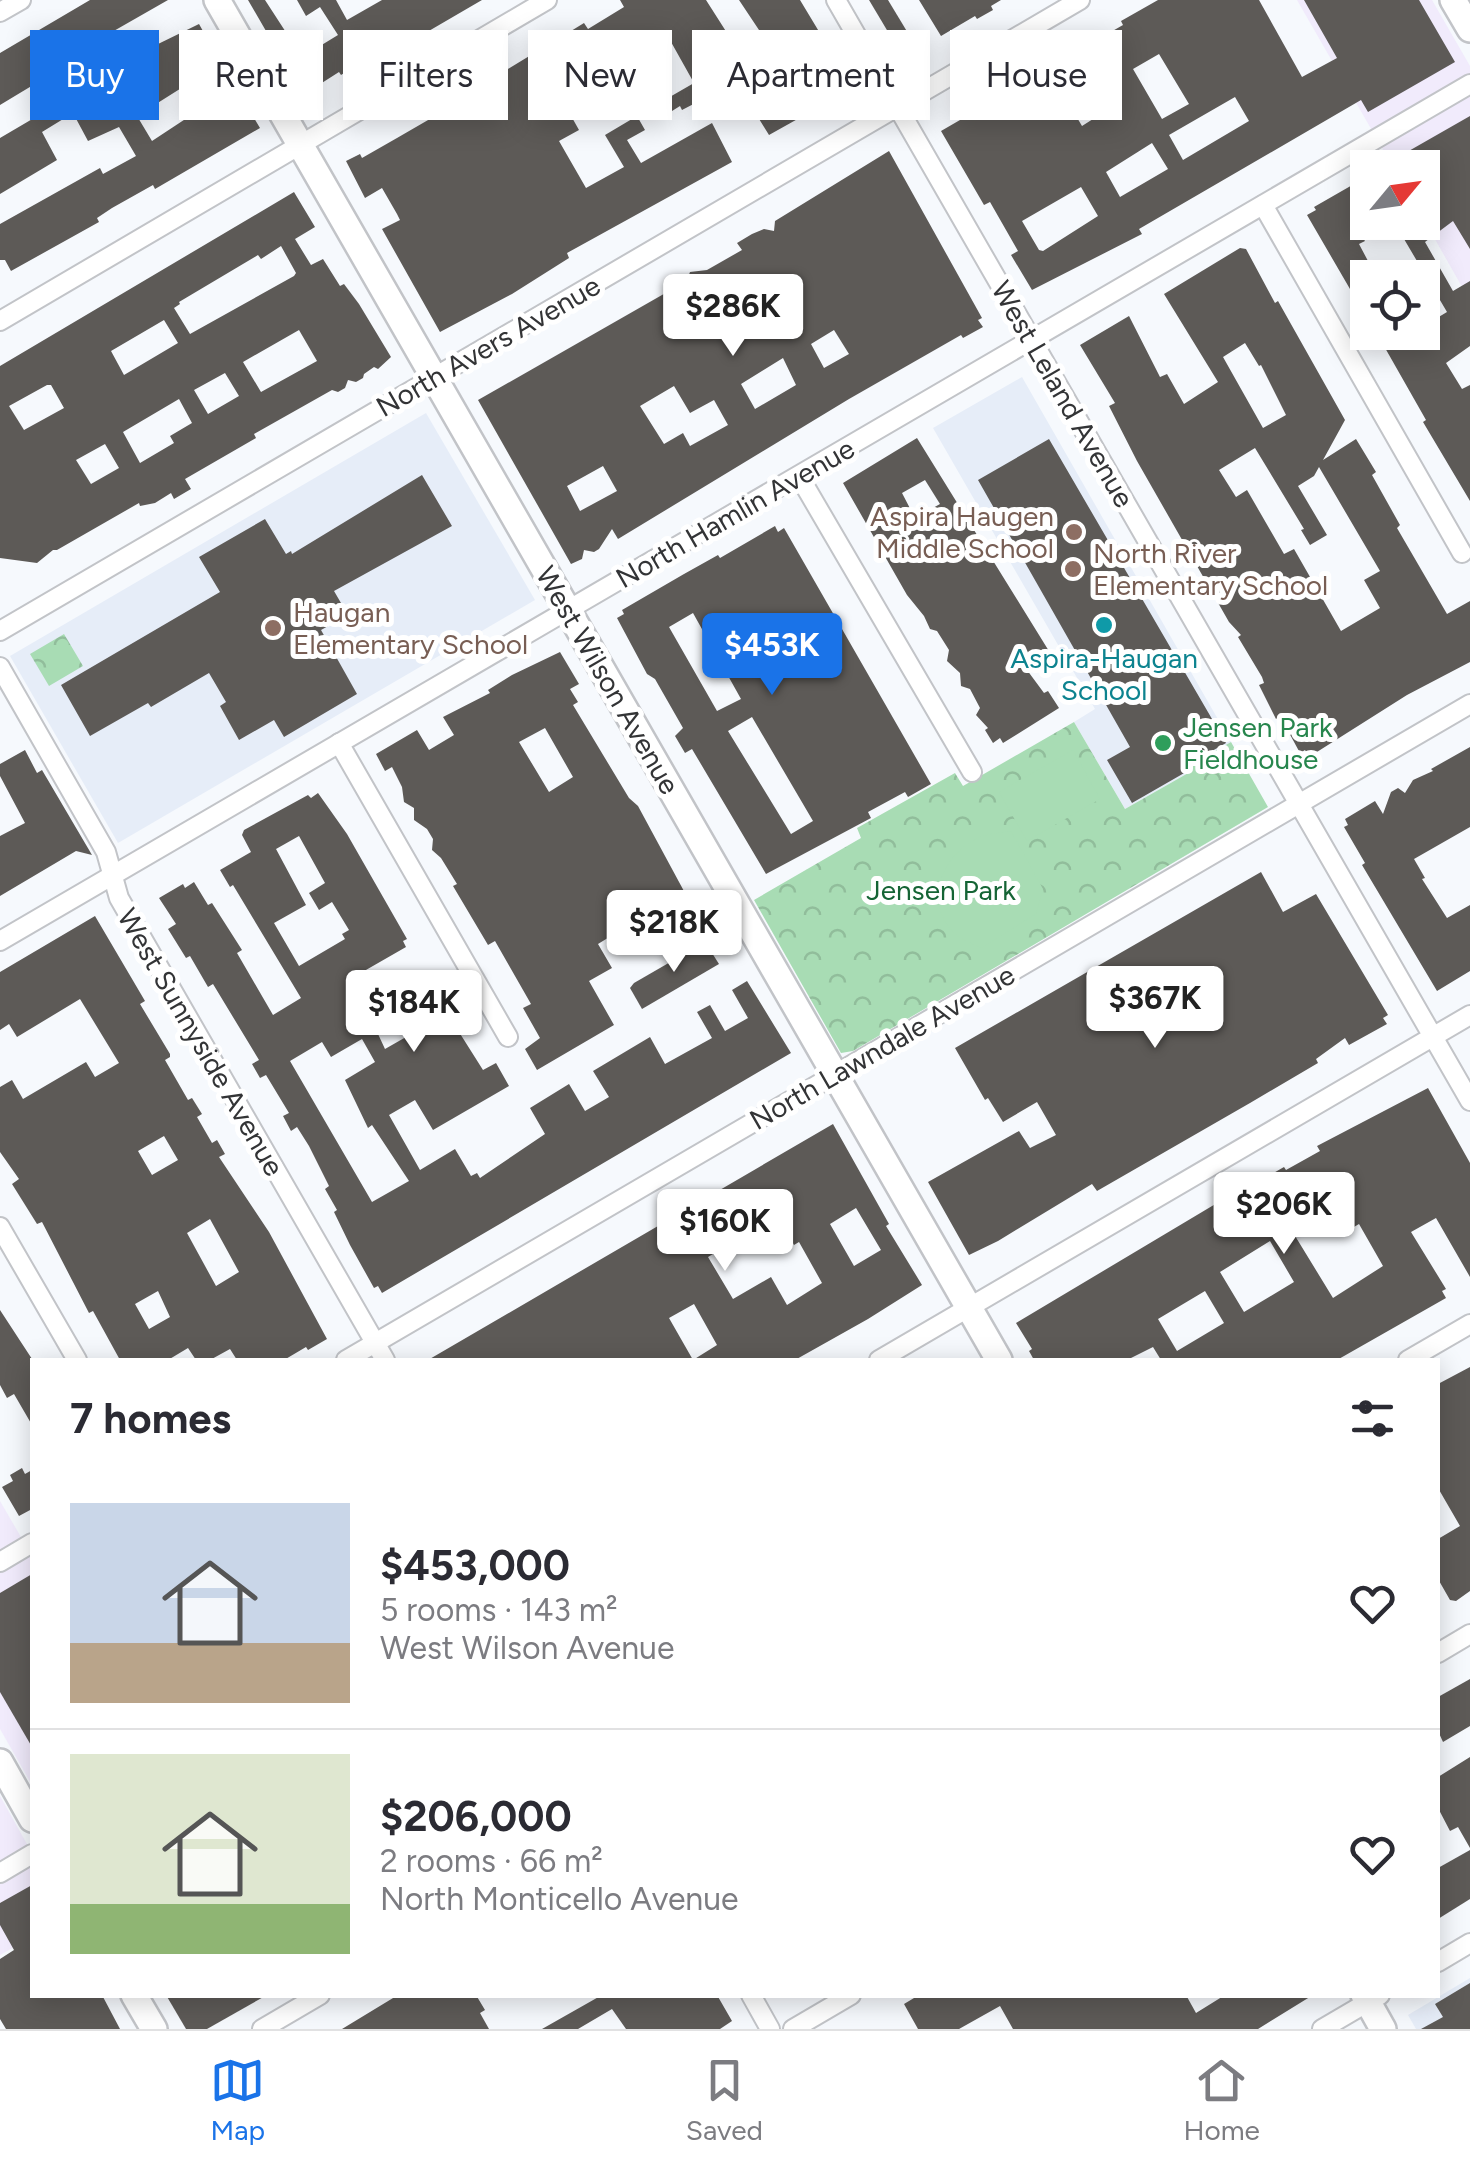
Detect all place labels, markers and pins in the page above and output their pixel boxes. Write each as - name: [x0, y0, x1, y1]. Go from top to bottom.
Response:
- pin: $286K: [663, 274, 803, 359]
- place label: Aspira Haugen Middle School: [870, 499, 1054, 565]
- marker: Aspira Haugen Middle School: [1063, 521, 1085, 543]
- place label: North River Elementary School: [1093, 536, 1328, 602]
- marker: North River Elementary School: [1062, 558, 1084, 580]
- place label: Haugan Elementary School: [293, 595, 528, 661]
- pin: $453K: [702, 613, 842, 698]
- marker: Aspira-Haugan School: [1093, 614, 1115, 636]
- marker: Haugan Elementary School: [262, 617, 284, 639]
- place label: Aspira-Haugan School: [1010, 641, 1198, 707]
- place label: Jensen Park Fieldhouse: [1183, 710, 1333, 776]
- marker: Jensen Park Fieldhouse: [1152, 732, 1174, 754]
- pin: $218K: [604, 890, 744, 975]
- pin: $367K: [1085, 966, 1225, 1051]
- pin: $184K: [344, 970, 484, 1055]
- pin: $206K: [1214, 1172, 1354, 1257]
- pin: $160K: [655, 1189, 795, 1274]

